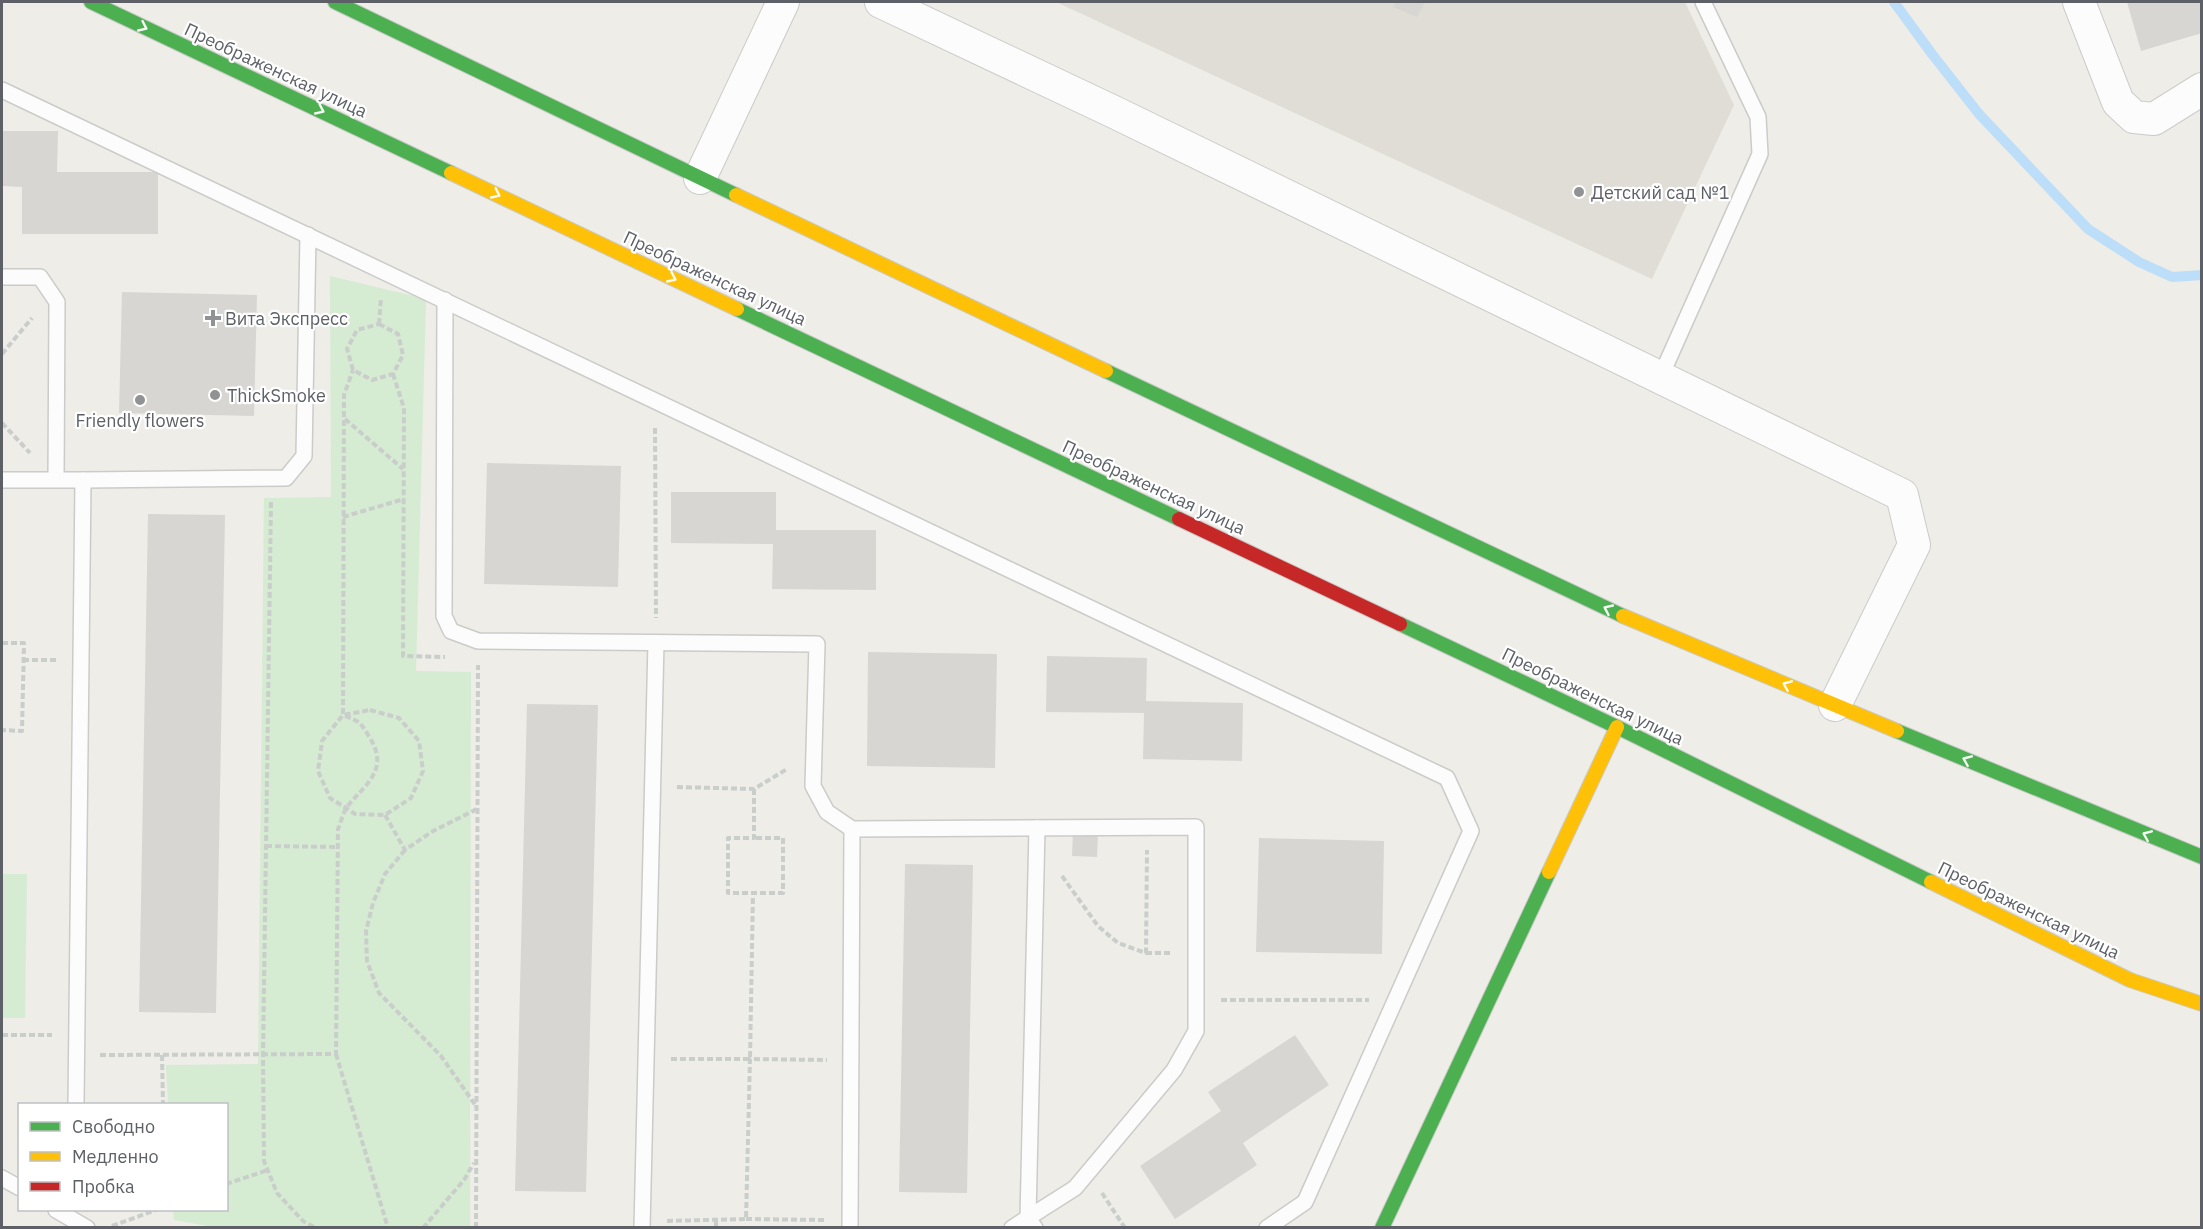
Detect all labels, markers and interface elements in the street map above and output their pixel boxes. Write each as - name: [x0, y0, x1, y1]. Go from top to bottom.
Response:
- street label: Преображенская улица: [181, 17, 372, 123]
- one-way arrow: [137, 19, 148, 31]
- one-way arrow: [313, 103, 324, 115]
- place label: Детский сад №1: [1591, 181, 1730, 204]
- marker: Детский сад №1: [1572, 185, 1586, 199]
- one-way arrow: [489, 187, 500, 199]
- street label: Преображенская улица: [620, 225, 811, 331]
- one-way arrow: [665, 270, 676, 282]
- place label: Вита Экспресс: [225, 307, 348, 330]
- marker: Вита Экспресс: [206, 311, 220, 325]
- place label: ThickSmoke: [227, 384, 326, 407]
- marker: ThickSmoke: [208, 388, 222, 402]
- marker: Friendly flowers: [133, 393, 147, 407]
- place label: Friendly flowers: [75, 409, 205, 432]
- street label: Преображенская улица: [1059, 434, 1250, 540]
- one-way arrow: [1603, 604, 1614, 616]
- street label: Преображенская улица: [1498, 642, 1688, 750]
- one-way arrow: [1782, 680, 1793, 692]
- one-way arrow: [1963, 755, 1974, 767]
- one-way arrow: [2143, 830, 2154, 842]
- street label: Преображенская улица: [1934, 856, 2124, 964]
- legend: [18, 1103, 228, 1211]
- text: Свободно: [72, 1115, 155, 1138]
- text: Медленно: [72, 1145, 159, 1168]
- text: Пробка: [72, 1175, 135, 1198]

